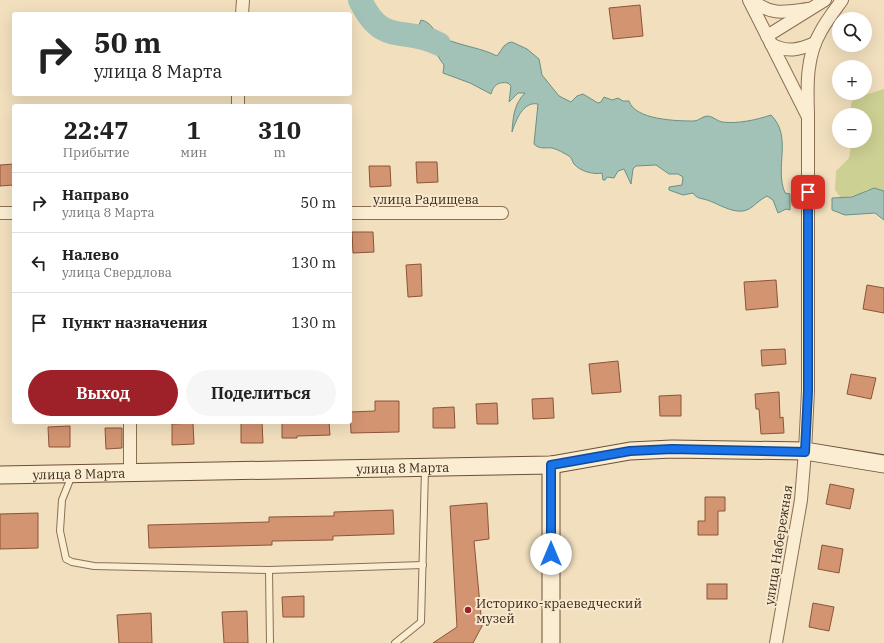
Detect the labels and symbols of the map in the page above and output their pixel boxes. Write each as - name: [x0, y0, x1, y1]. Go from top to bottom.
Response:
- pin: [791, 175, 825, 209]
- street label: улица Радищева: [373, 191, 479, 208]
- street label: улица 8 Марта: [356, 459, 450, 478]
- street label: улица 8 Марта: [32, 465, 126, 483]
- street label: улица Набережная: [761, 484, 796, 606]
- position arrow: [530, 533, 572, 575]
- place label: Историко-краеведческий музей: [476, 595, 642, 627]
- marker: Историко-краеведческий музей: [463, 605, 473, 615]

